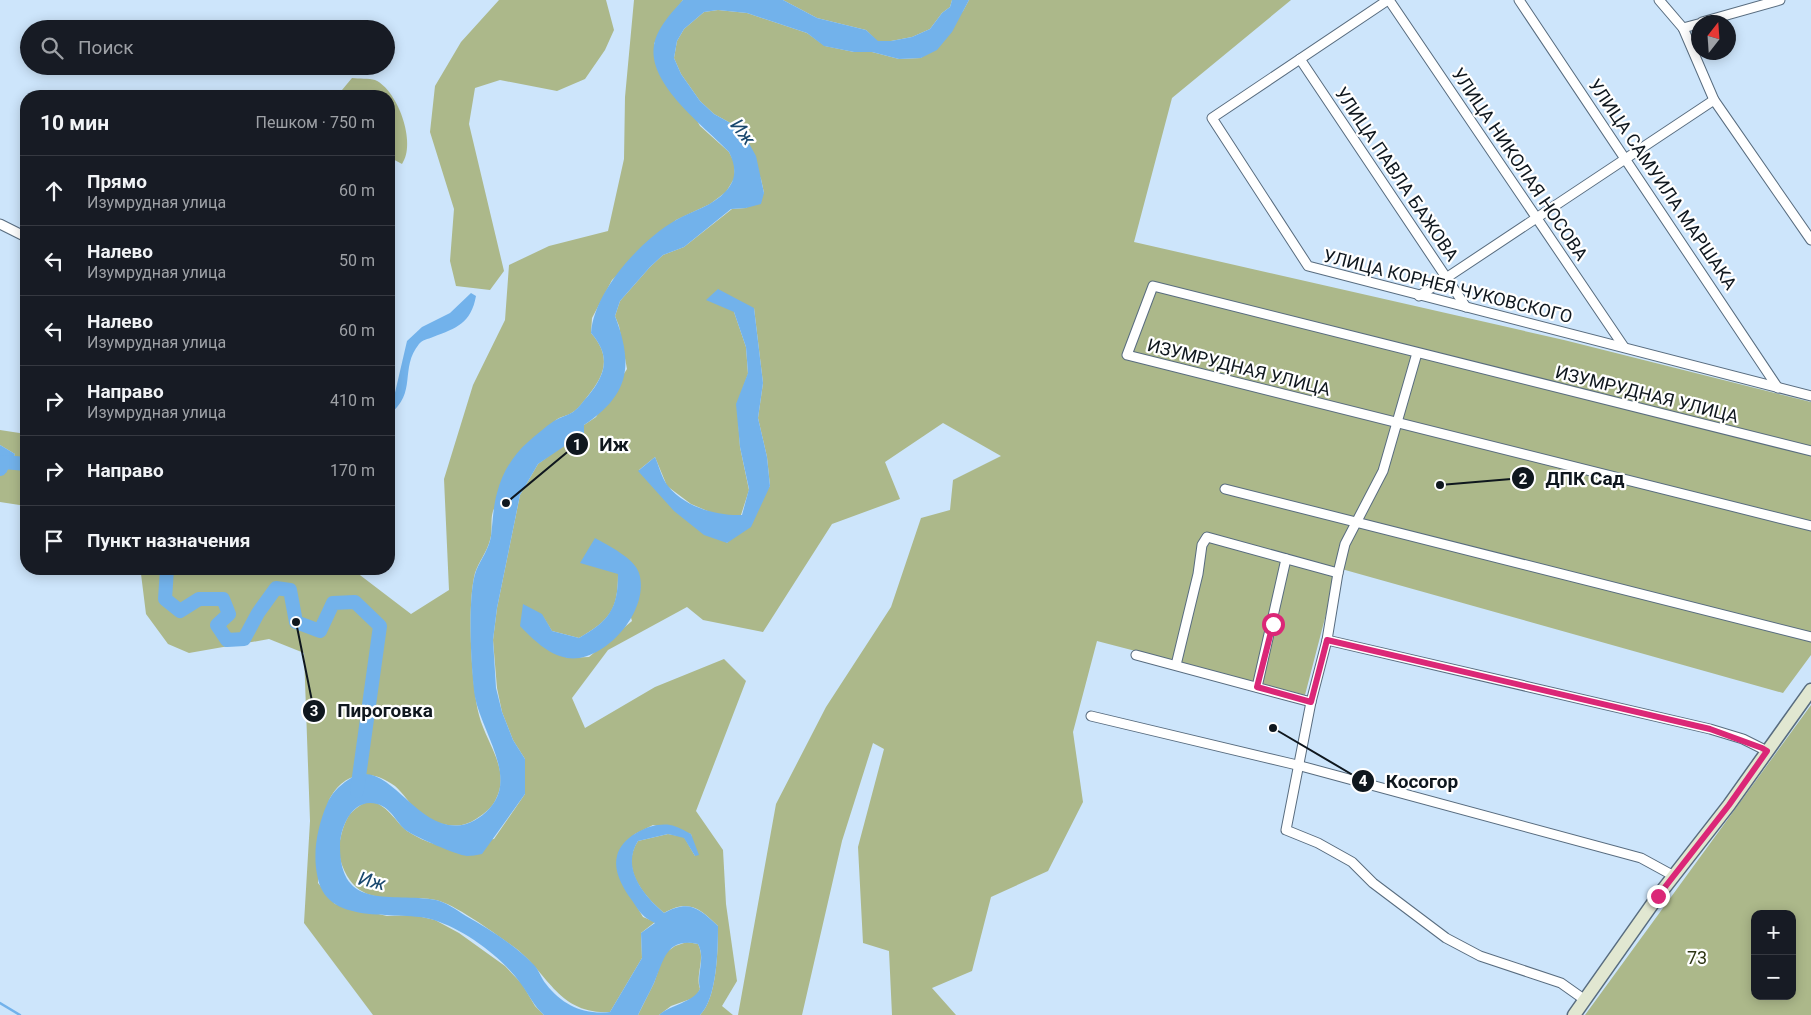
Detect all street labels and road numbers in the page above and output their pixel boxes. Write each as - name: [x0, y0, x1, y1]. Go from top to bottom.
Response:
- street label: УЛИЦА НИКОЛАЯ НОСОВА: [1448, 64, 1593, 265]
- street label: УЛИЦА САМУИЛА МАРШАКА: [1584, 75, 1742, 294]
- street label: УЛИЦА ПАВЛА БАЖОВА: [1331, 83, 1463, 265]
- street label: УЛИЦА КОРНЕЯ ЧУКОВСКОГО: [1321, 245, 1575, 327]
- street label: ИЗУМРУДНАЯ УЛИЦА: [1145, 334, 1333, 400]
- street label: ИЗУМРУДНАЯ УЛИЦА: [1553, 361, 1741, 427]

